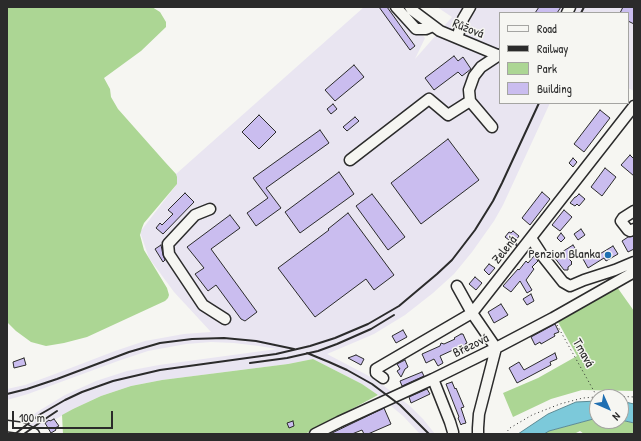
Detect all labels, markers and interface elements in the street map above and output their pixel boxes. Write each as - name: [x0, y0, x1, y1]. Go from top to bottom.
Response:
- legend: [499, 12, 629, 104]
- street label: Růžová: [450, 16, 486, 42]
- text: Road: [537, 20, 557, 37]
- text: Railway: [537, 40, 568, 57]
- text: Park: [537, 60, 557, 77]
- text: Building: [537, 80, 572, 97]
- street label: Zelená: [489, 233, 521, 267]
- place label: Penzion Blanka: [529, 247, 600, 263]
- marker: Penzion Blanka: [603, 250, 613, 260]
- street label: Březová: [451, 331, 491, 361]
- street label: Tmavá: [569, 336, 597, 370]
- north arrow: [589, 389, 629, 429]
- scale bar: [14, 403, 115, 429]
- text: 100 m: [19, 409, 45, 426]
- text: N: [610, 410, 624, 424]

